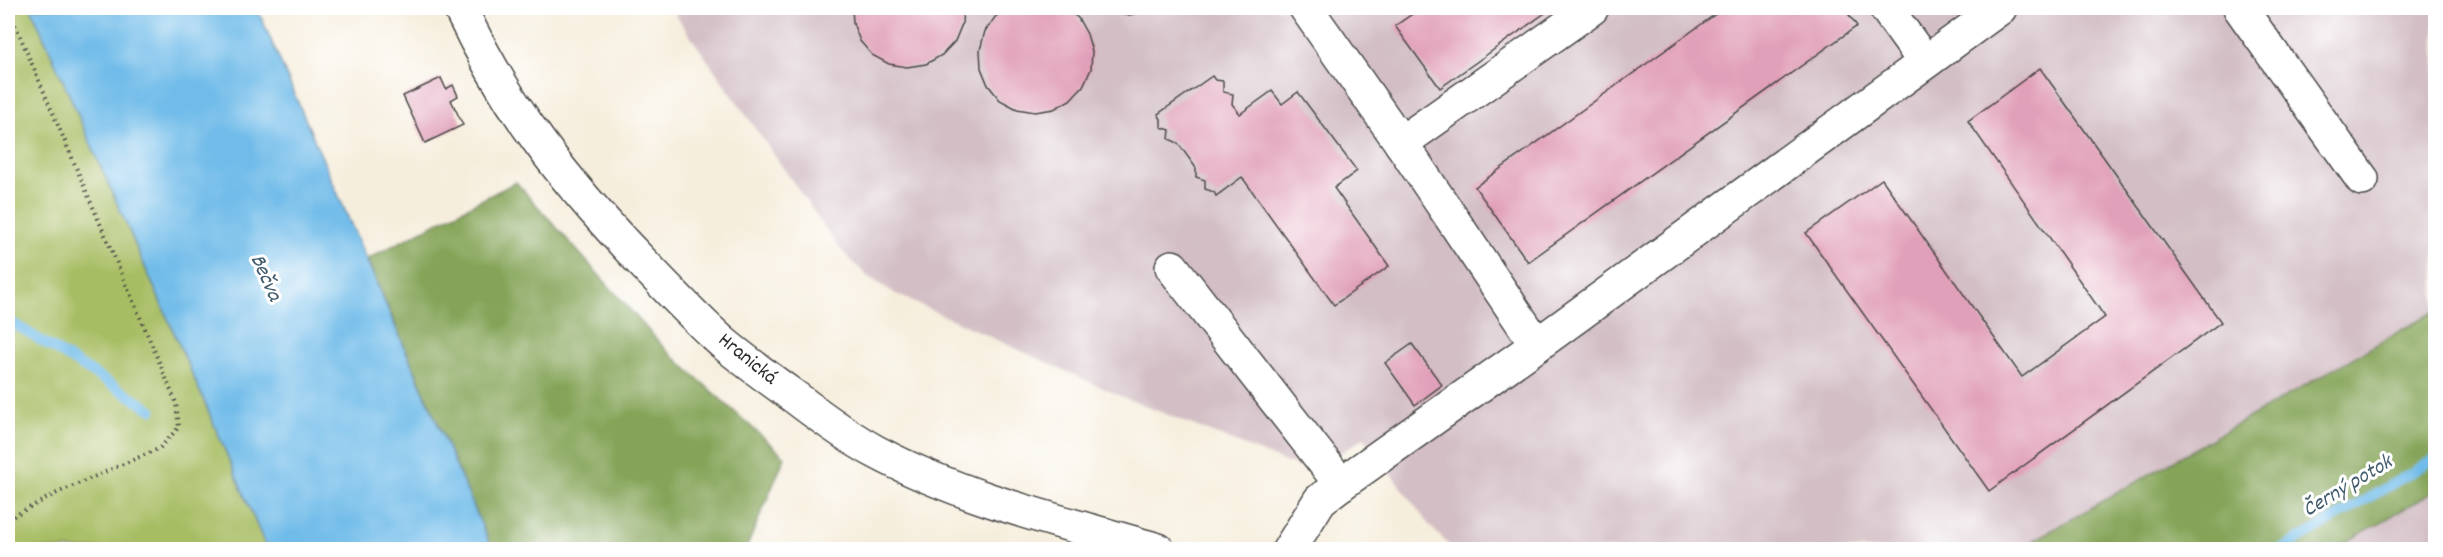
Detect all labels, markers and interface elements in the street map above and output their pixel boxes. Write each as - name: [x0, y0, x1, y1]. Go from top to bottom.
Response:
- water label: Bečva: [241, 250, 290, 308]
- street label: Hranická: [711, 326, 784, 394]
- water label: Černý potok: [2297, 447, 2400, 526]

